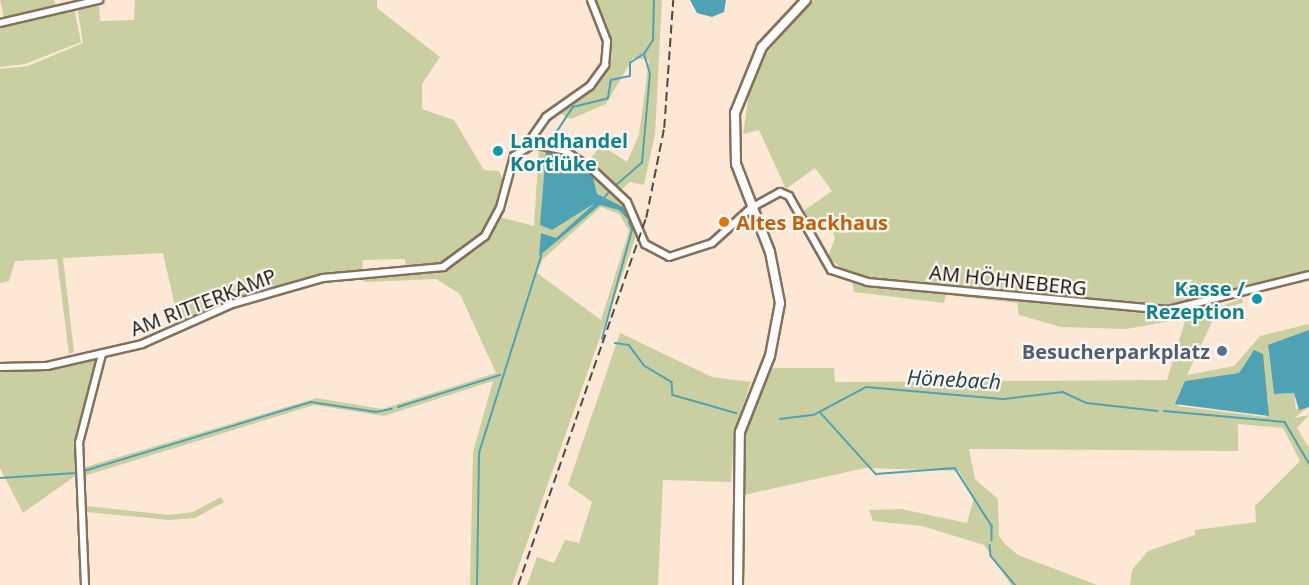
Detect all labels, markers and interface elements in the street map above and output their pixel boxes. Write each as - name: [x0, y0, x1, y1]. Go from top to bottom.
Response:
- place label: Landhandel Kortlüke: [510, 128, 628, 175]
- marker: Landhandel Kortlüke: [491, 144, 505, 158]
- place label: Altes Backhaus: [736, 210, 888, 234]
- marker: Altes Backhaus: [717, 215, 731, 229]
- street label: AM HÖHNEBERG: [928, 260, 1088, 300]
- street label: AM RITTERKAMP: [127, 263, 279, 341]
- place label: Kasse / Rezeption: [1145, 276, 1245, 323]
- marker: Kasse / Rezeption: [1250, 292, 1264, 306]
- place label: Besucherparkplatz: [1022, 339, 1210, 363]
- marker: Besucherparkplatz: [1215, 344, 1229, 358]
- water label: Hönebach: [906, 364, 1002, 394]

